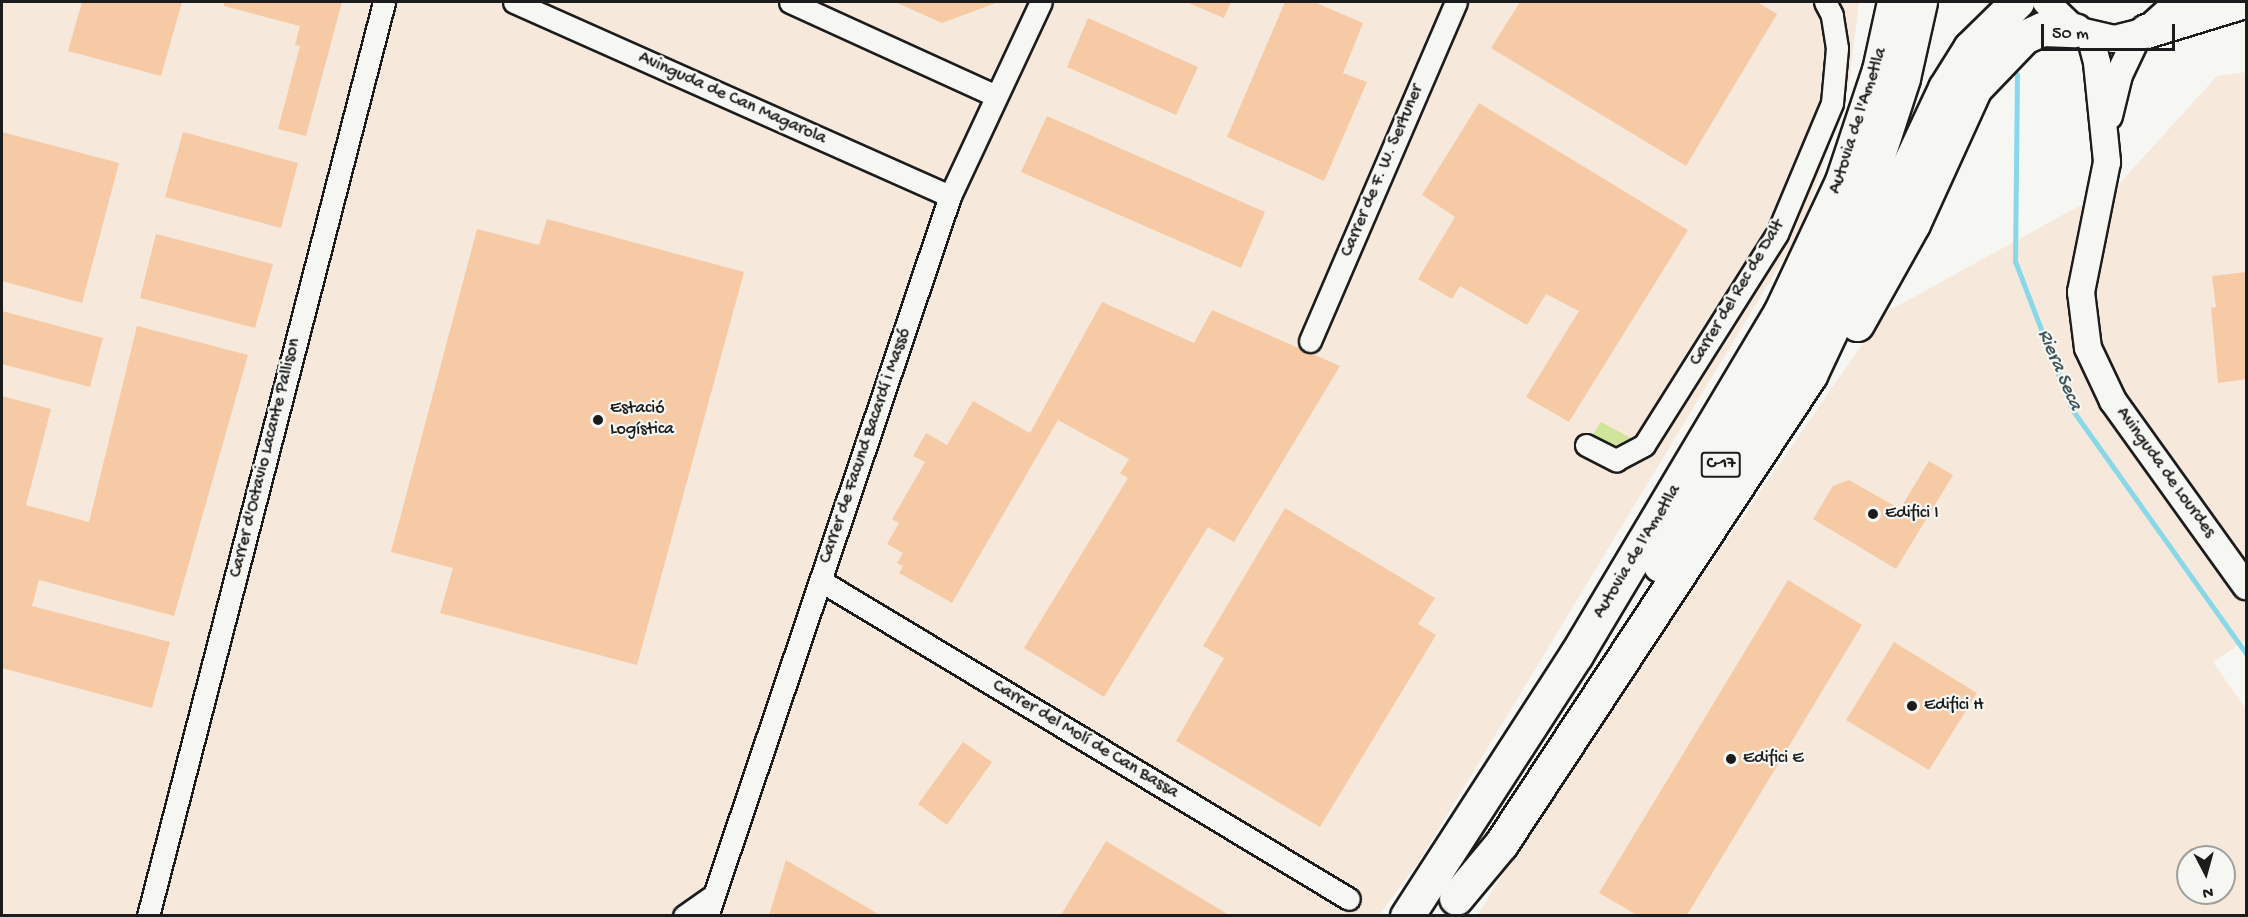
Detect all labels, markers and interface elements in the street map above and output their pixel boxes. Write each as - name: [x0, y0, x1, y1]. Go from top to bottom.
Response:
- scale bar: [2044, 12, 2178, 50]
- text: 50 m: [2052, 24, 2089, 45]
- street label: Autovia de l'Ametlla: [1825, 45, 1893, 197]
- street label: Avinguda de Can Magarola: [635, 48, 829, 150]
- street label: Carrer de F. W. Sertuner: [1337, 82, 1429, 260]
- street label: Carrer del Rec de Dalt: [1686, 216, 1790, 370]
- street label: Carrer de Facund Bacardí i Massó: [816, 326, 916, 566]
- water label: Riera Seca: [2031, 326, 2087, 414]
- street label: Carrer d'Octavio Lacante Pallison: [226, 336, 306, 580]
- place label: Estació Logística: [610, 399, 674, 442]
- street label: Avinguda de Lourdes: [2110, 404, 2220, 542]
- marker: Estació Logística: [591, 413, 605, 427]
- road number: C-17: [1700, 452, 1742, 478]
- street label: Autovia de l'Ametlla: [1589, 481, 1687, 623]
- place label: Edifici I: [1885, 503, 1939, 525]
- marker: Edifici I: [1866, 507, 1880, 521]
- street label: Carrer del Molí de Can Bassa: [988, 676, 1182, 804]
- place label: Edifici H: [1924, 695, 1984, 717]
- marker: Edifici H: [1905, 699, 1919, 713]
- place label: Edifici E: [1743, 748, 1804, 770]
- marker: Edifici E: [1724, 752, 1738, 766]
- north arrow: [2176, 845, 2236, 905]
- text: N: [2202, 881, 2214, 901]

